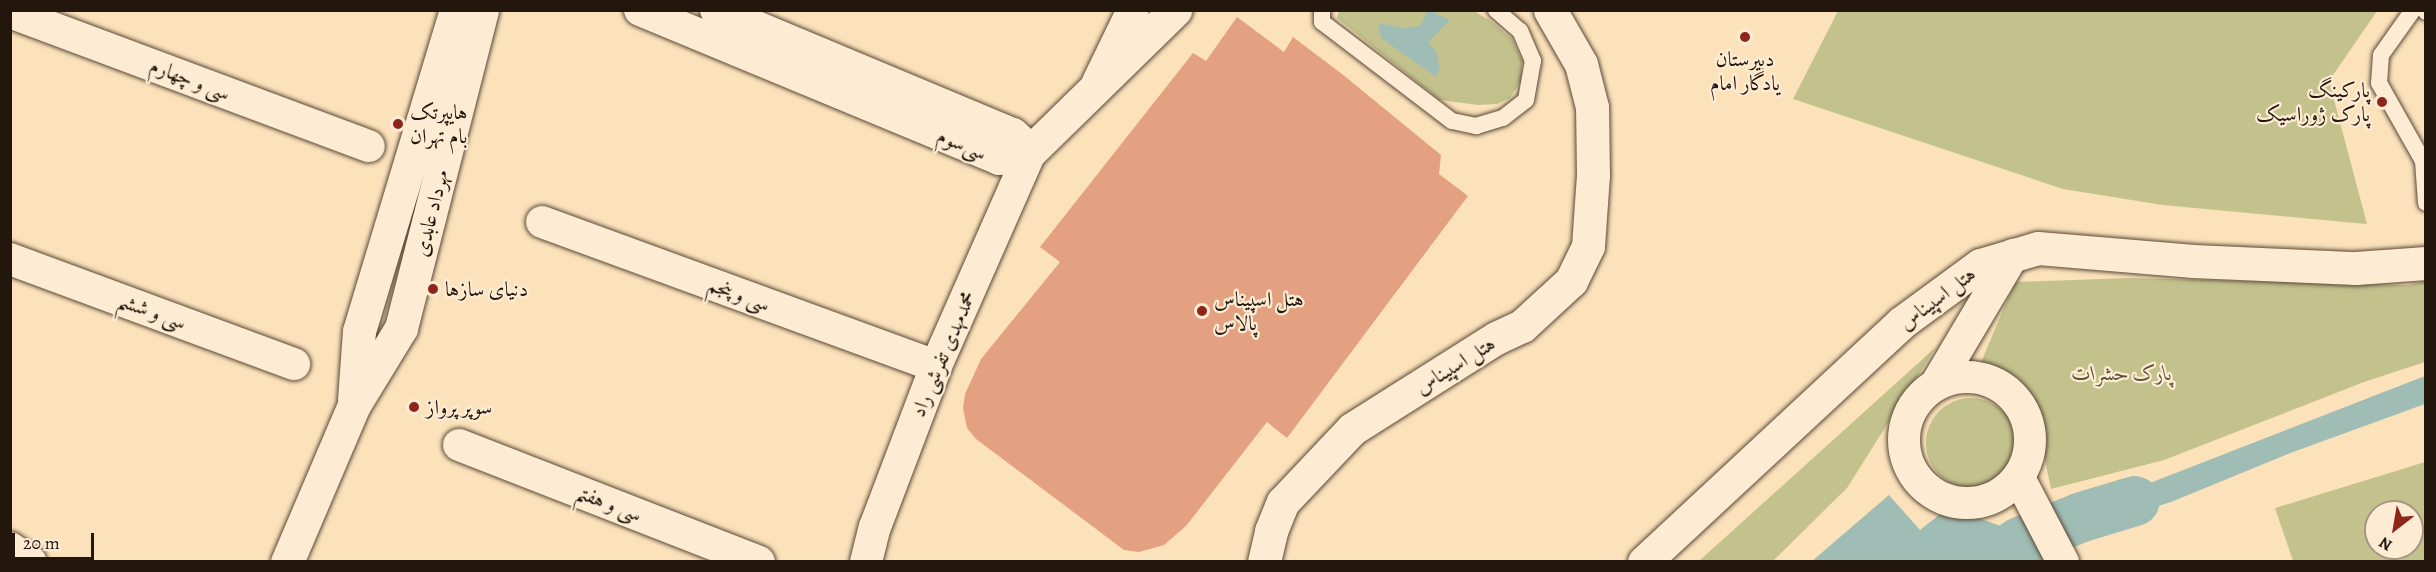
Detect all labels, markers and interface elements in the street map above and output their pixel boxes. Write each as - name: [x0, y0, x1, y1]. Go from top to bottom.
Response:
- marker: دبیرستان یادگار امام: [1738, 30, 1752, 44]
- place label: دبیرستان یادگار امام: [1710, 46, 1780, 96]
- street label: سی و چهارم: [146, 52, 234, 106]
- place label: پارکینگ پارک ژوراسیک: [2256, 77, 2370, 127]
- marker: پارکینگ پارک ژوراسیک: [2375, 95, 2389, 109]
- place label: هایپرتک بام تهران: [410, 99, 468, 149]
- marker: هایپرتک بام تهران: [391, 117, 405, 131]
- street label: سی‌سوم: [934, 122, 990, 166]
- street label: مهرداد عابدی: [408, 167, 454, 259]
- street label: هتل اسپیناس: [1894, 261, 1980, 335]
- street label: سی و پنجم: [704, 271, 774, 317]
- place label: دنیای سازها: [445, 276, 528, 302]
- marker: دنیای سازها: [426, 282, 440, 296]
- place label: هتل اسپیناس پالاس: [1214, 286, 1304, 336]
- street label: سی و ششم: [114, 287, 190, 335]
- street label: محمدمهدی تفرشی راد: [905, 287, 981, 421]
- marker: هتل اسپیناس پالاس: [1195, 304, 1209, 318]
- street label: هتل اسپیناس: [1410, 331, 1500, 399]
- park label: پارک حشرات: [2072, 360, 2172, 386]
- place label: سوپر پرواز: [426, 394, 492, 420]
- marker: سوپر پرواز: [407, 400, 421, 414]
- street label: سی و هفتم: [573, 479, 645, 527]
- north arrow: [2364, 500, 2424, 560]
- scale bar: [15, 521, 98, 559]
- text: 20 m: [23, 531, 60, 555]
- text: N: [2375, 531, 2396, 556]

